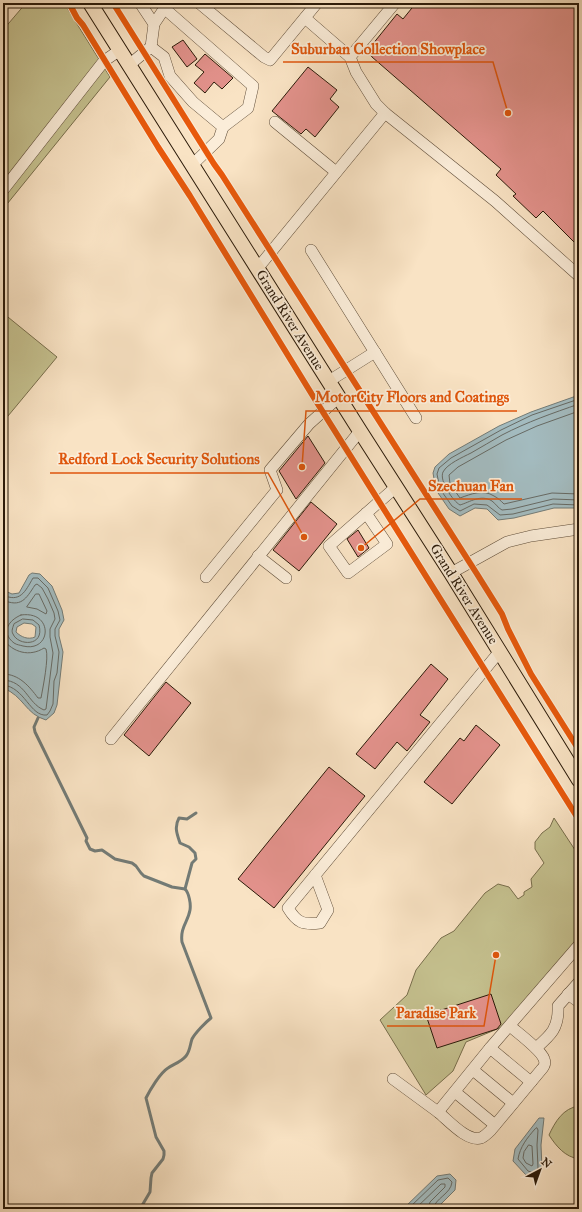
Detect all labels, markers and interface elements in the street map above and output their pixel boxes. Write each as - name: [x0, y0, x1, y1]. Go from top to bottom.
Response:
- callout: Suburban Collection Showplace: [283, 35, 493, 62]
- text: Suburban Collection Showplace: [291, 40, 486, 59]
- street label: Grand River Avenue: [252, 267, 328, 374]
- callout: MotorCity Floors and Coatings: [306, 384, 517, 411]
- text: MotorCity Floors and Coatings: [315, 388, 510, 407]
- callout: Redford Lock Security Solutions: [50, 446, 268, 473]
- text: Redford Lock Security Solutions: [58, 450, 260, 469]
- callout: Szechuan Fan: [420, 472, 522, 499]
- text: Szechuan Fan: [428, 477, 515, 495]
- street label: Grand River Avenue: [426, 541, 502, 648]
- callout: Paradise Park: [387, 999, 484, 1026]
- text: Paradise Park: [396, 1004, 477, 1022]
- north arrow: [520, 1150, 560, 1190]
- text: N: [538, 1155, 555, 1171]

